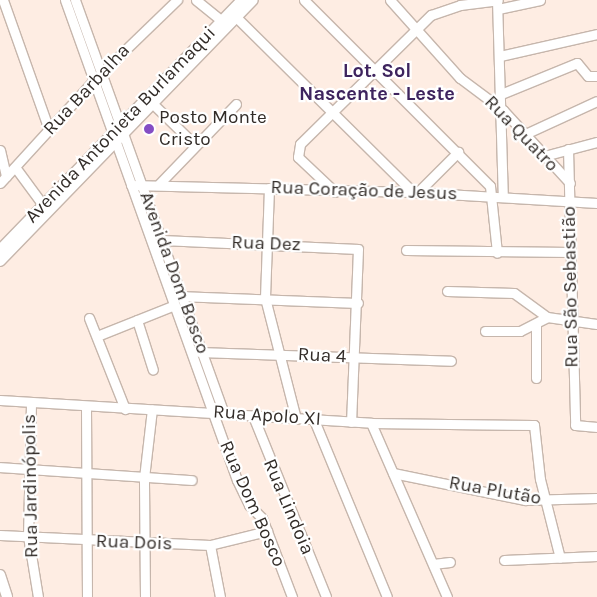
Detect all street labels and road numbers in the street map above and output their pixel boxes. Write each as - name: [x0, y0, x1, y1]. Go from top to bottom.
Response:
- street label: Avenida Antonieta Burlamaqui: [21, 22, 221, 228]
- street label: Rua Barbalha: [39, 40, 135, 140]
- street label: Rua Quatro: [479, 91, 563, 177]
- street label: Rua Coração de Jesus: [270, 176, 458, 206]
- street label: Avenida Dom Bosco: [134, 189, 214, 357]
- street label: Rua São Sebastião: [558, 206, 584, 368]
- street label: Rua Dez: [231, 231, 301, 257]
- street label: Rua 4: [297, 343, 347, 369]
- street label: Rua Apolo XI: [212, 401, 322, 431]
- street label: Rua Jardinópolis: [18, 414, 44, 558]
- street label: Rua Dom Bosco: [214, 437, 290, 571]
- street label: Rua Lindoia: [258, 456, 318, 558]
- street label: Rua Plutão: [447, 472, 543, 510]
- street label: Rua Dois: [95, 530, 173, 556]

